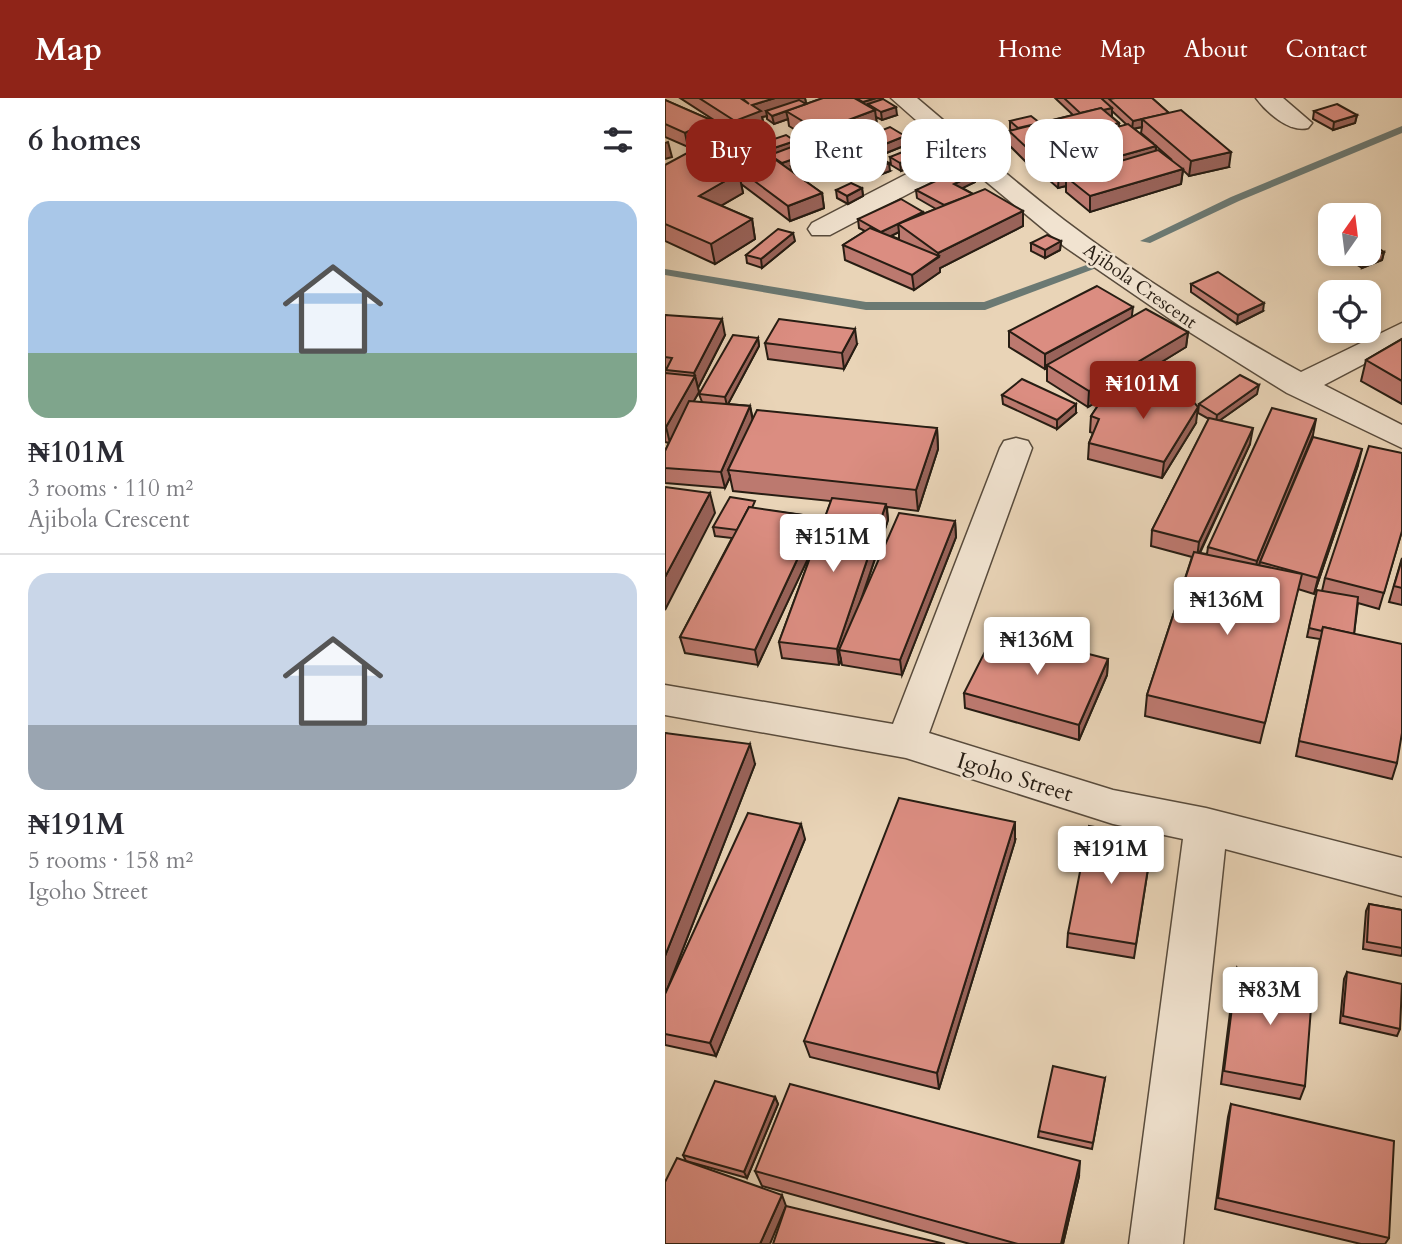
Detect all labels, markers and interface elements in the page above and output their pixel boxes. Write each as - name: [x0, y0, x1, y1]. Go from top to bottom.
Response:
- text: Map: [35, 27, 102, 72]
- text: Home: [998, 33, 1062, 66]
- text: Map: [1100, 33, 1146, 66]
- text: About: [1184, 33, 1248, 66]
- text: Contact: [1286, 33, 1367, 66]
- chip: Buy: [686, 119, 776, 182]
- chip: Rent: [790, 119, 887, 182]
- chip: Filters: [901, 119, 1011, 182]
- chip: New: [1025, 119, 1123, 182]
- text: 6 homes: [28, 120, 141, 161]
- icon: filters: [599, 121, 637, 159]
- north arrow: [1318, 203, 1381, 266]
- map controls: [1318, 203, 1381, 343]
- street label: Ajibola Crescent: [1078, 237, 1202, 335]
- icon: home: [270, 246, 396, 372]
- button: locate: [1318, 280, 1381, 343]
- pin: ₦101M: [1094, 362, 1192, 421]
- text: ₦101M: [1106, 368, 1180, 399]
- text: ₦101M: [28, 432, 125, 473]
- text: 3 rooms · 110 m²: [28, 473, 193, 504]
- text: Ajibola Crescent: [28, 504, 189, 535]
- pin: ₦151M: [784, 514, 882, 574]
- text: ₦151M: [796, 521, 870, 552]
- pin: ₦136M: [1178, 578, 1276, 637]
- text: ₦136M: [1190, 584, 1264, 615]
- icon: home: [270, 618, 396, 744]
- pin: ₦136M: [988, 618, 1086, 677]
- text: ₦136M: [1000, 624, 1074, 655]
- street label: Igoho Street: [953, 745, 1077, 809]
- text: ₦191M: [28, 804, 125, 845]
- pin: ₦191M: [1062, 826, 1160, 886]
- text: ₦191M: [1074, 833, 1148, 864]
- text: 5 rooms · 158 m²: [28, 845, 193, 876]
- text: Igoho Street: [28, 876, 148, 907]
- pin: ₦83M: [1229, 968, 1311, 1027]
- text: ₦83M: [1239, 974, 1301, 1005]

